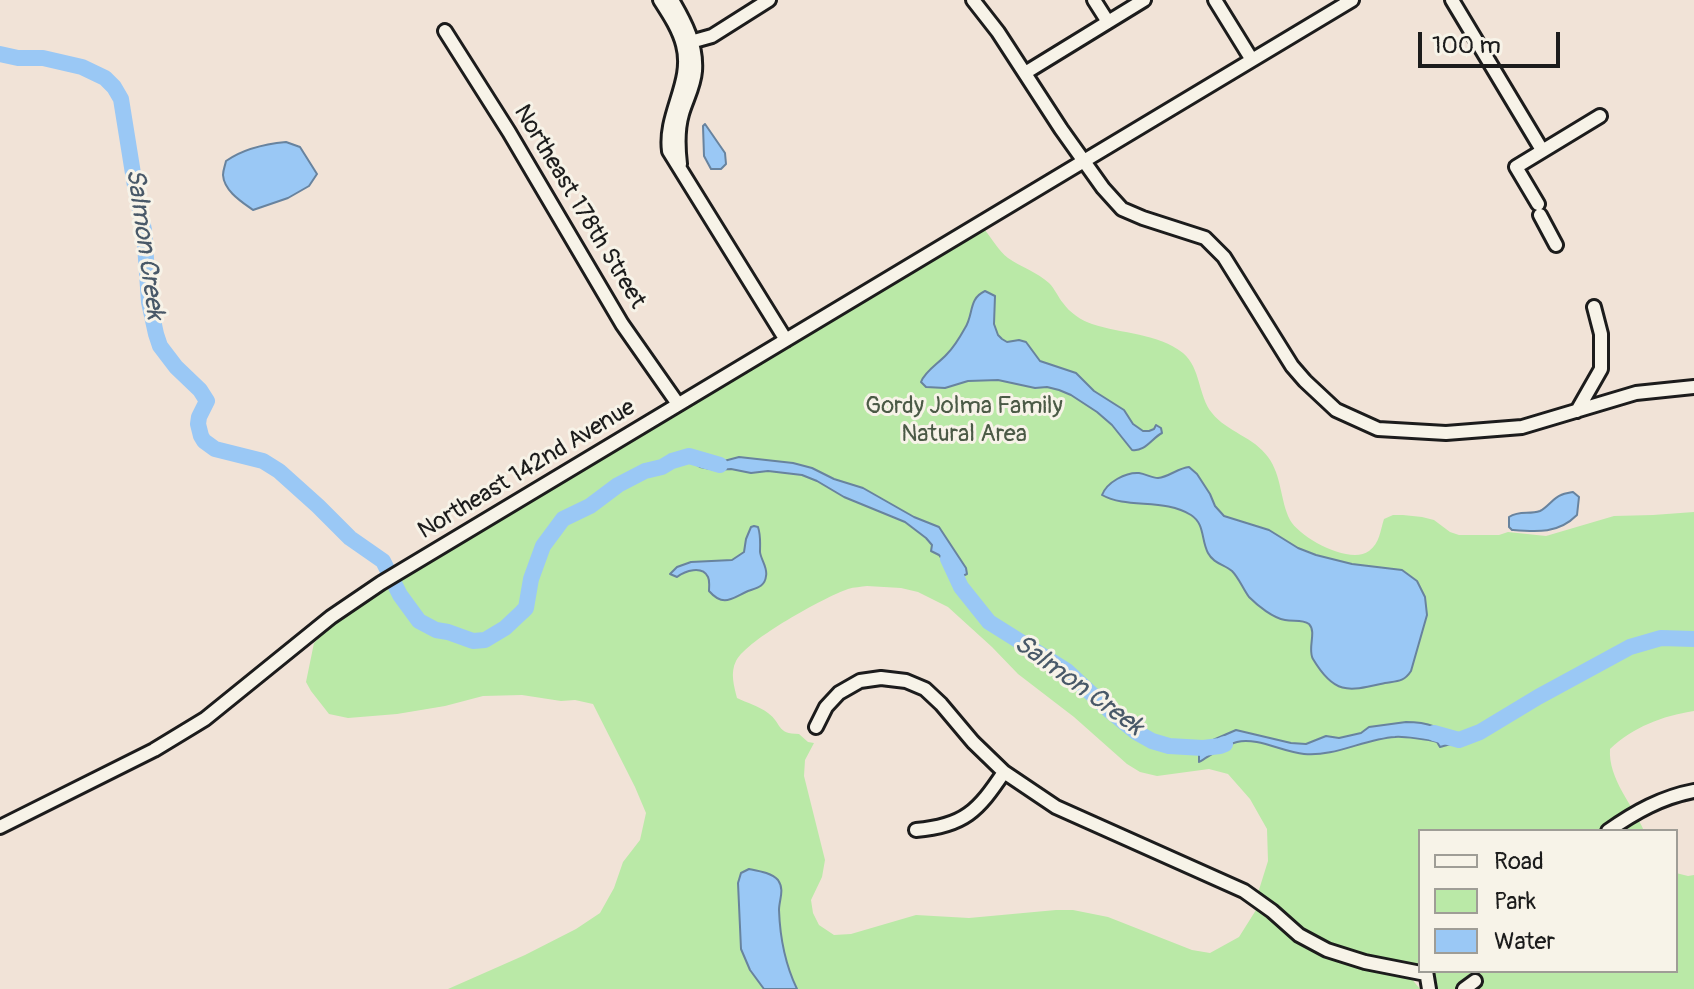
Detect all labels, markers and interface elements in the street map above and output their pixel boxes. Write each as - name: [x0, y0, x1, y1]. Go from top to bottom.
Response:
- scale bar: [1422, 16, 1564, 66]
- text: 100 m: [1432, 31, 1501, 60]
- street label: Northeast 178th Street: [507, 100, 651, 314]
- water label: Salmon Creek: [118, 167, 170, 321]
- park label: Gordy Jolma Family Natural Area: [865, 393, 1063, 449]
- street label: Northeast 142nd Avenue: [413, 394, 641, 546]
- water label: Salmon Creek: [1007, 629, 1149, 743]
- legend: [1418, 829, 1678, 973]
- text: Road: [1494, 847, 1544, 876]
- text: Park: [1494, 887, 1536, 916]
- text: Water: [1494, 927, 1555, 956]

